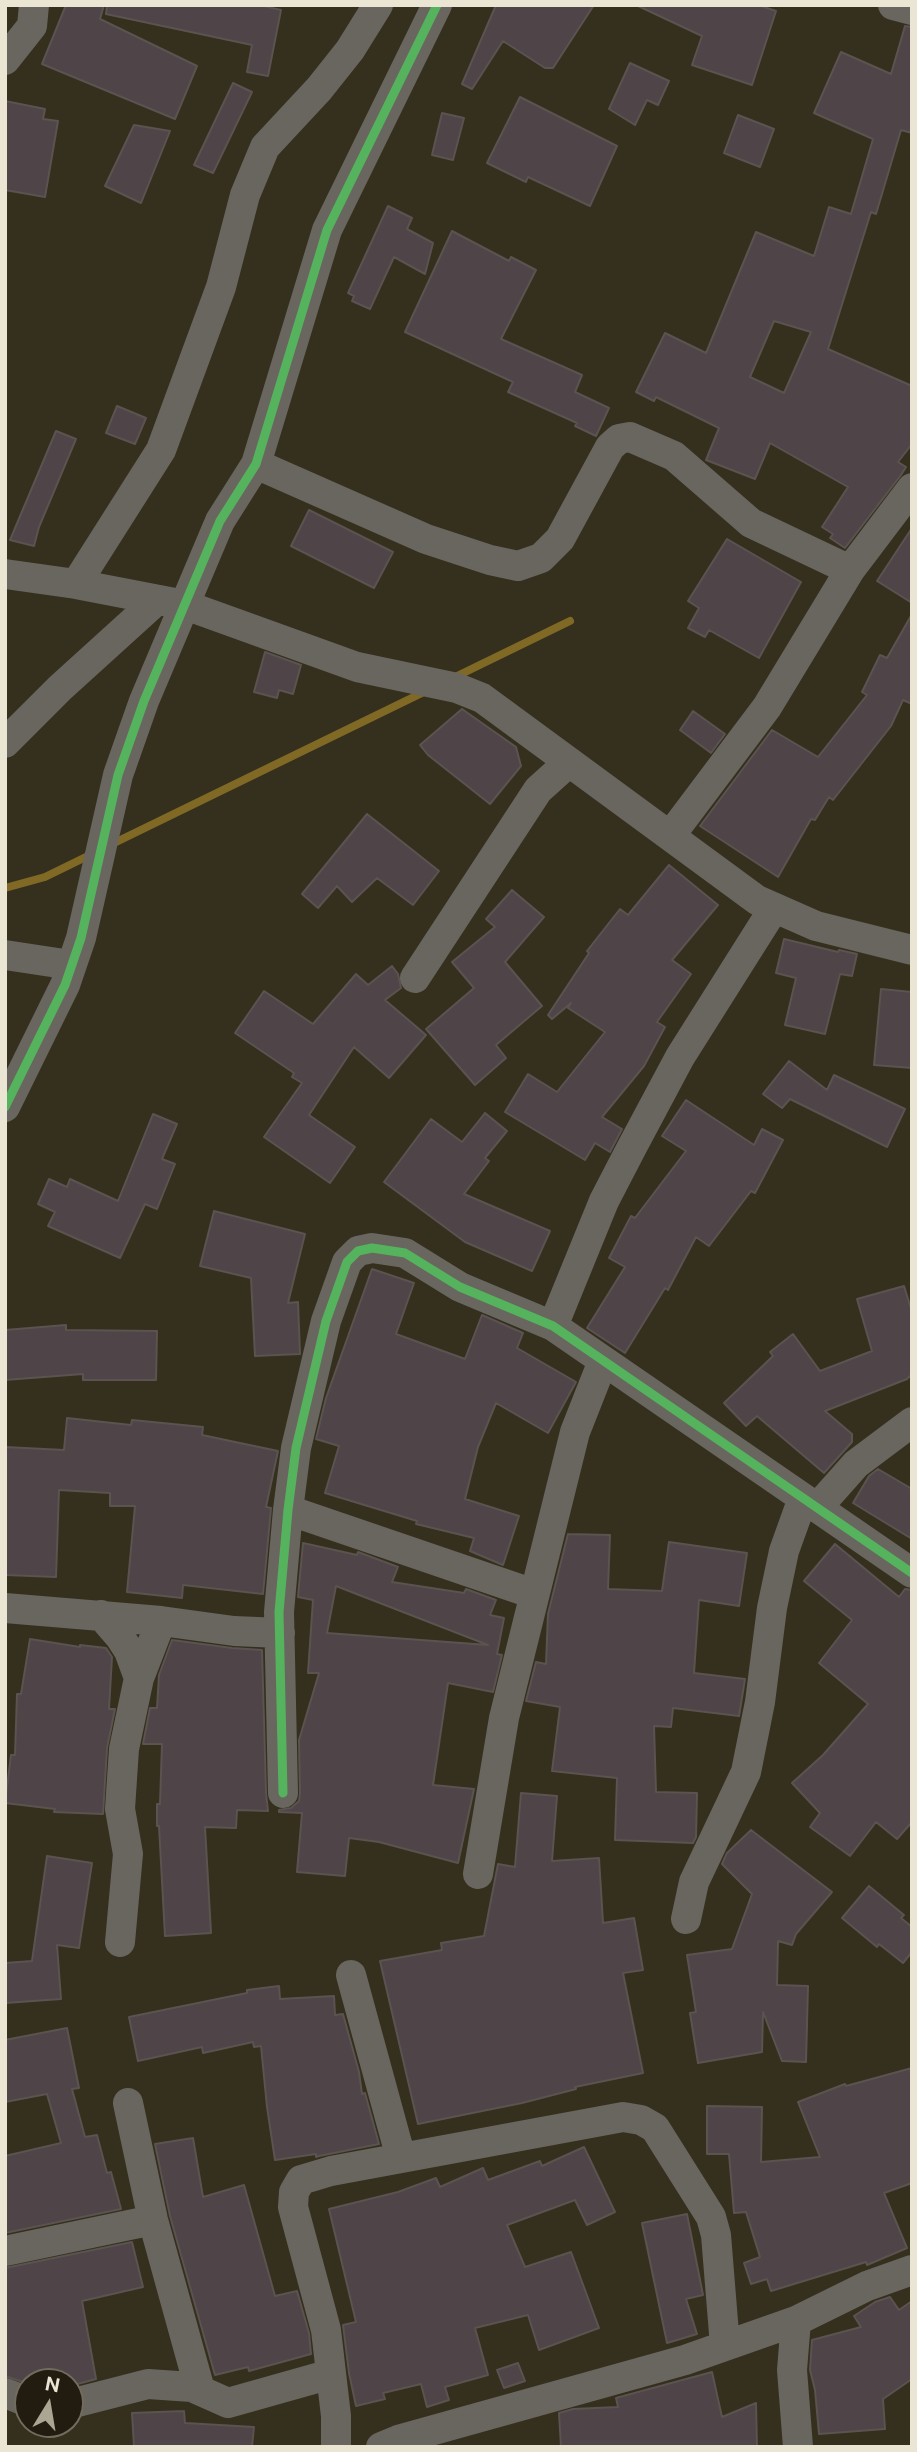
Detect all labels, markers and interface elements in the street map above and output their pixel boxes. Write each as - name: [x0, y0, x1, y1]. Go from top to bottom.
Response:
- north arrow: [14, 2368, 84, 2438]
- text: N: [43, 2372, 62, 2397]

